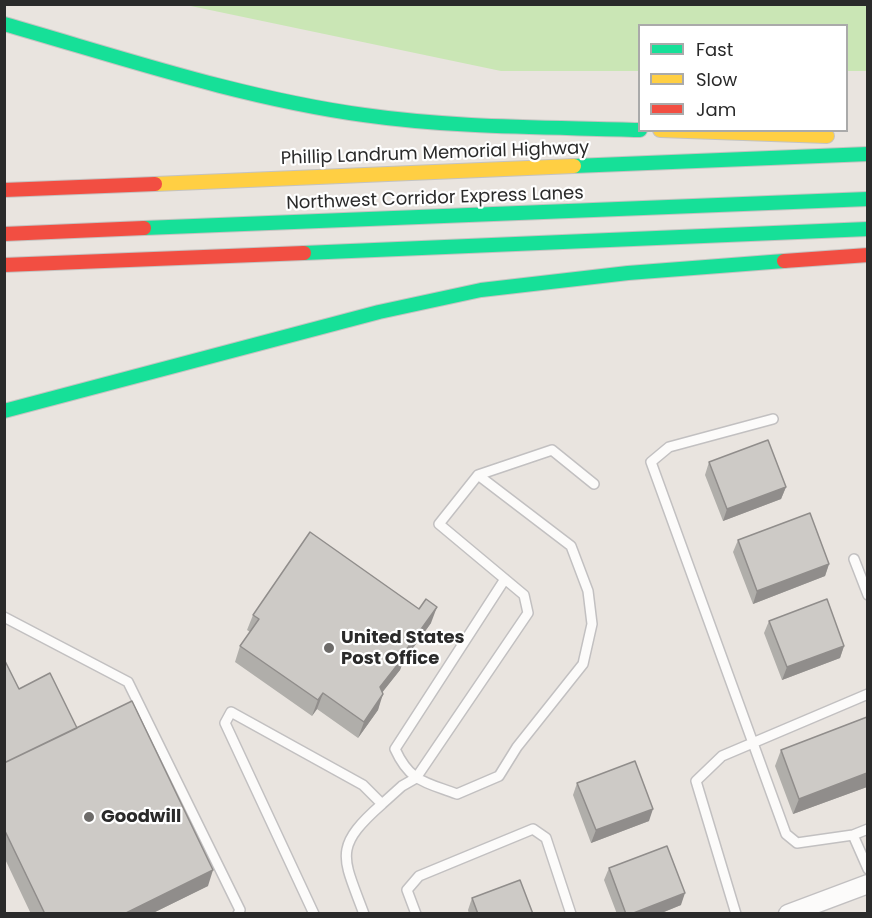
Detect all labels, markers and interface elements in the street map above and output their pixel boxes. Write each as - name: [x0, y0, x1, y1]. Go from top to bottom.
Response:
- legend: [638, 24, 848, 132]
- text: Fast: [696, 37, 733, 62]
- text: Slow: [696, 67, 737, 92]
- text: Jam: [696, 97, 736, 122]
- street label: Phillip Landrum Memorial Highway: [280, 138, 590, 170]
- street label: Northwest Corridor Express Lanes: [286, 183, 584, 215]
- place label: United States Post Office: [341, 627, 465, 670]
- marker: United States Post Office: [322, 641, 336, 655]
- place label: Goodwill: [101, 806, 181, 828]
- marker: Goodwill: [82, 810, 96, 824]

